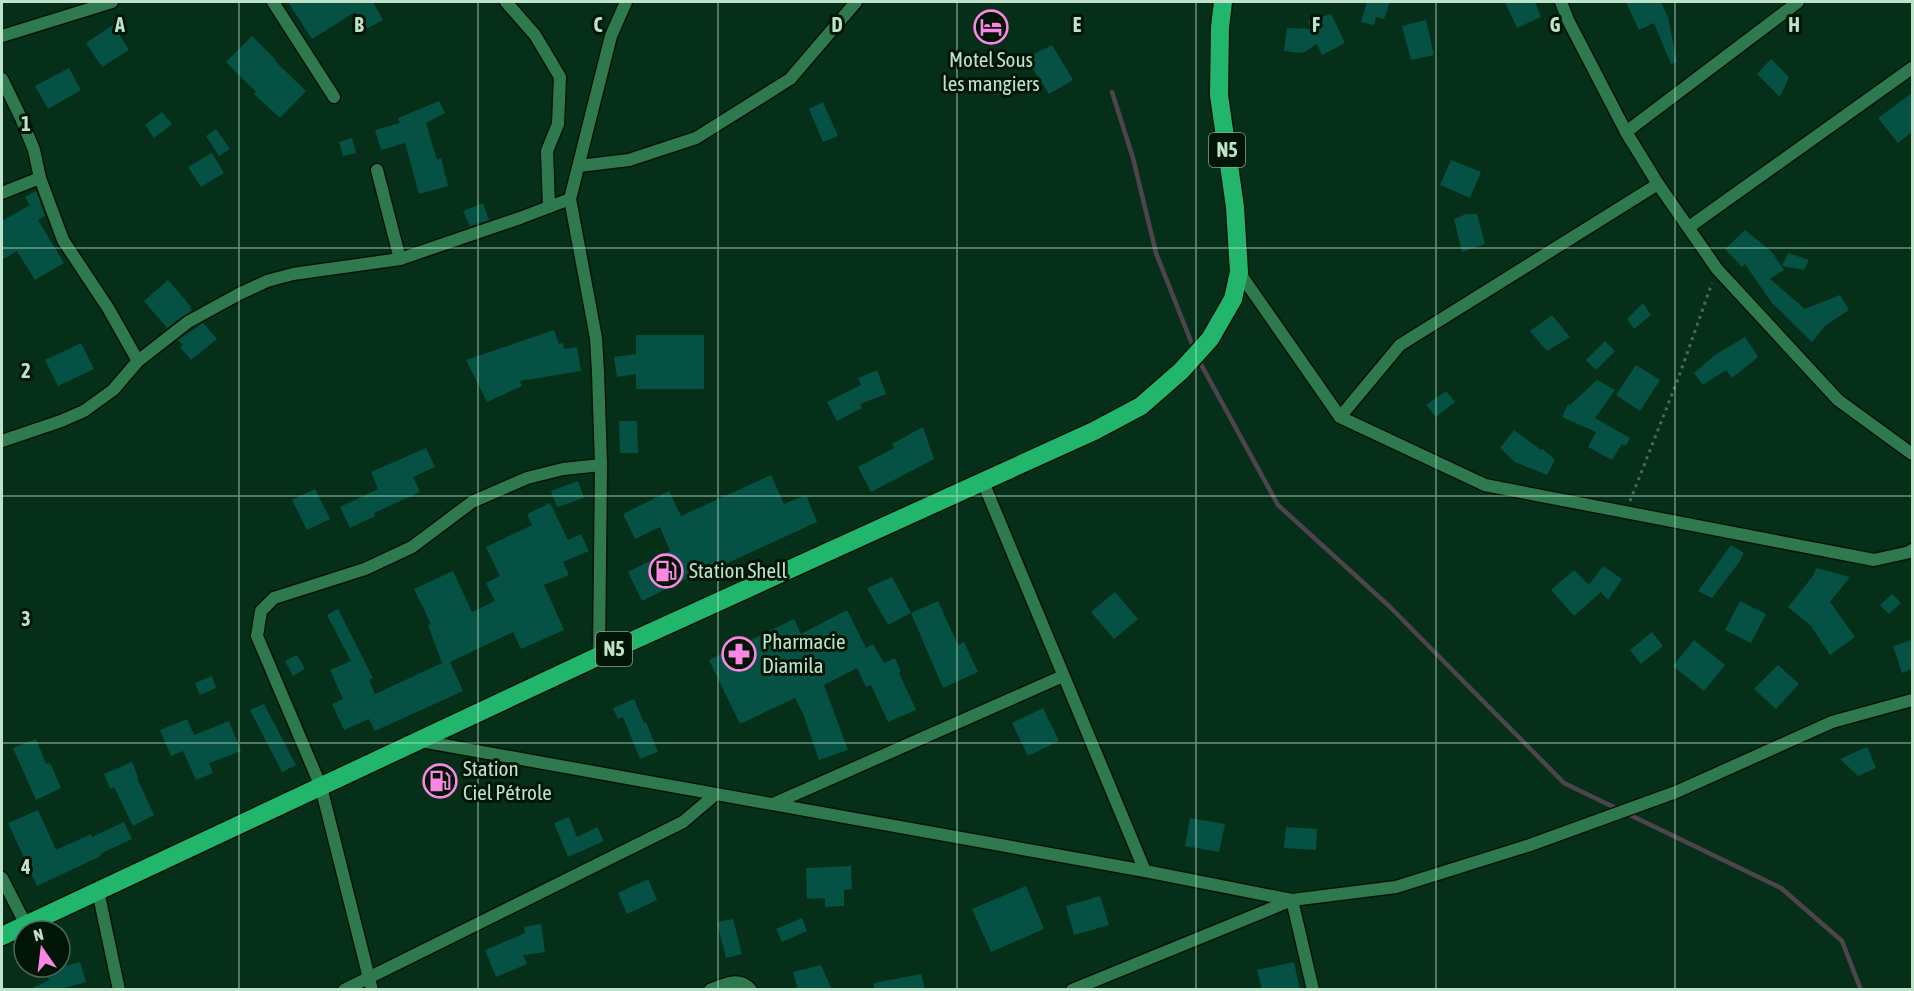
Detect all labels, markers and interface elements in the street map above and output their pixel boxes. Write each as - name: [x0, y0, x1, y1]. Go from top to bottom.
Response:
- hotel icon: Motel Sous les mangiers: [973, 9, 1009, 45]
- text: A: [114, 13, 125, 36]
- text: B: [354, 13, 364, 36]
- text: C: [594, 13, 603, 36]
- text: D: [831, 13, 843, 36]
- text: E: [1073, 13, 1082, 36]
- text: F: [1312, 13, 1320, 36]
- text: G: [1550, 13, 1561, 36]
- text: H: [1788, 13, 1800, 36]
- place label: Motel Sous les mangiers: [942, 47, 1040, 95]
- text: 1: [21, 112, 31, 135]
- road number: N5: [1209, 133, 1245, 167]
- text: 2: [21, 359, 31, 382]
- fuel station icon: Station Shell: [648, 553, 684, 589]
- place label: Station Shell: [689, 558, 788, 582]
- text: 3: [21, 607, 31, 630]
- place label: Pharmacie Diamila: [762, 629, 845, 677]
- road number: N5: [596, 632, 632, 666]
- pharmacy icon: Pharmacie Diamila: [721, 636, 757, 672]
- place label: Station Ciel Pétrole: [463, 756, 552, 804]
- fuel station icon: Station Ciel Pétrole: [422, 763, 458, 799]
- text: 4: [20, 855, 31, 878]
- north arrow: [12, 919, 72, 979]
- text: N: [32, 925, 45, 944]

